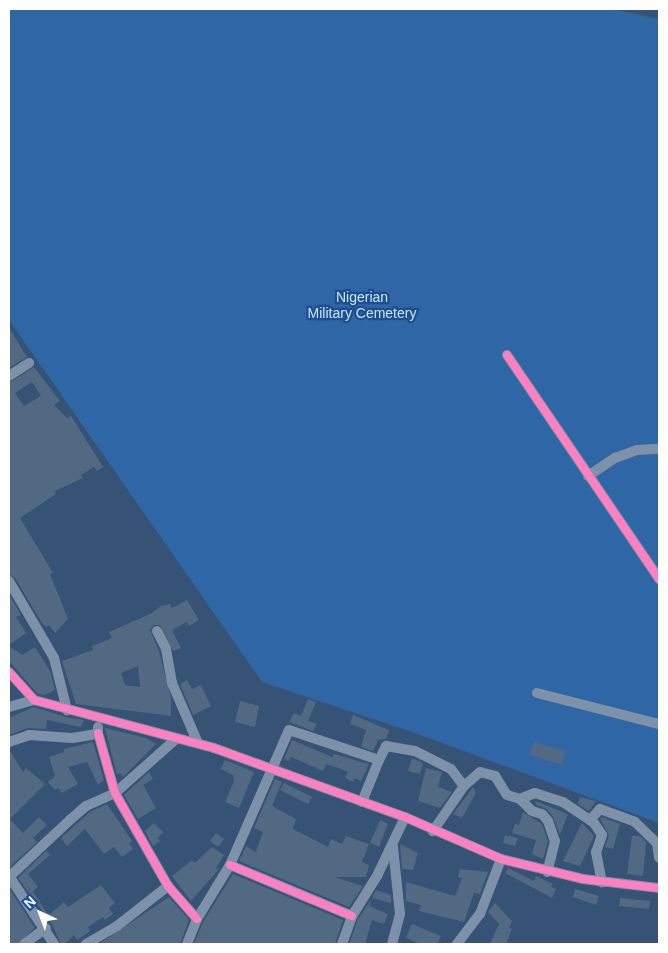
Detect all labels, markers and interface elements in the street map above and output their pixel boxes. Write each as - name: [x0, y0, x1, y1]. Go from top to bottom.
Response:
- park label: Nigerian Military Cemetery: [308, 289, 416, 322]
- north arrow: [15, 888, 65, 938]
- text: N: [21, 893, 39, 911]

